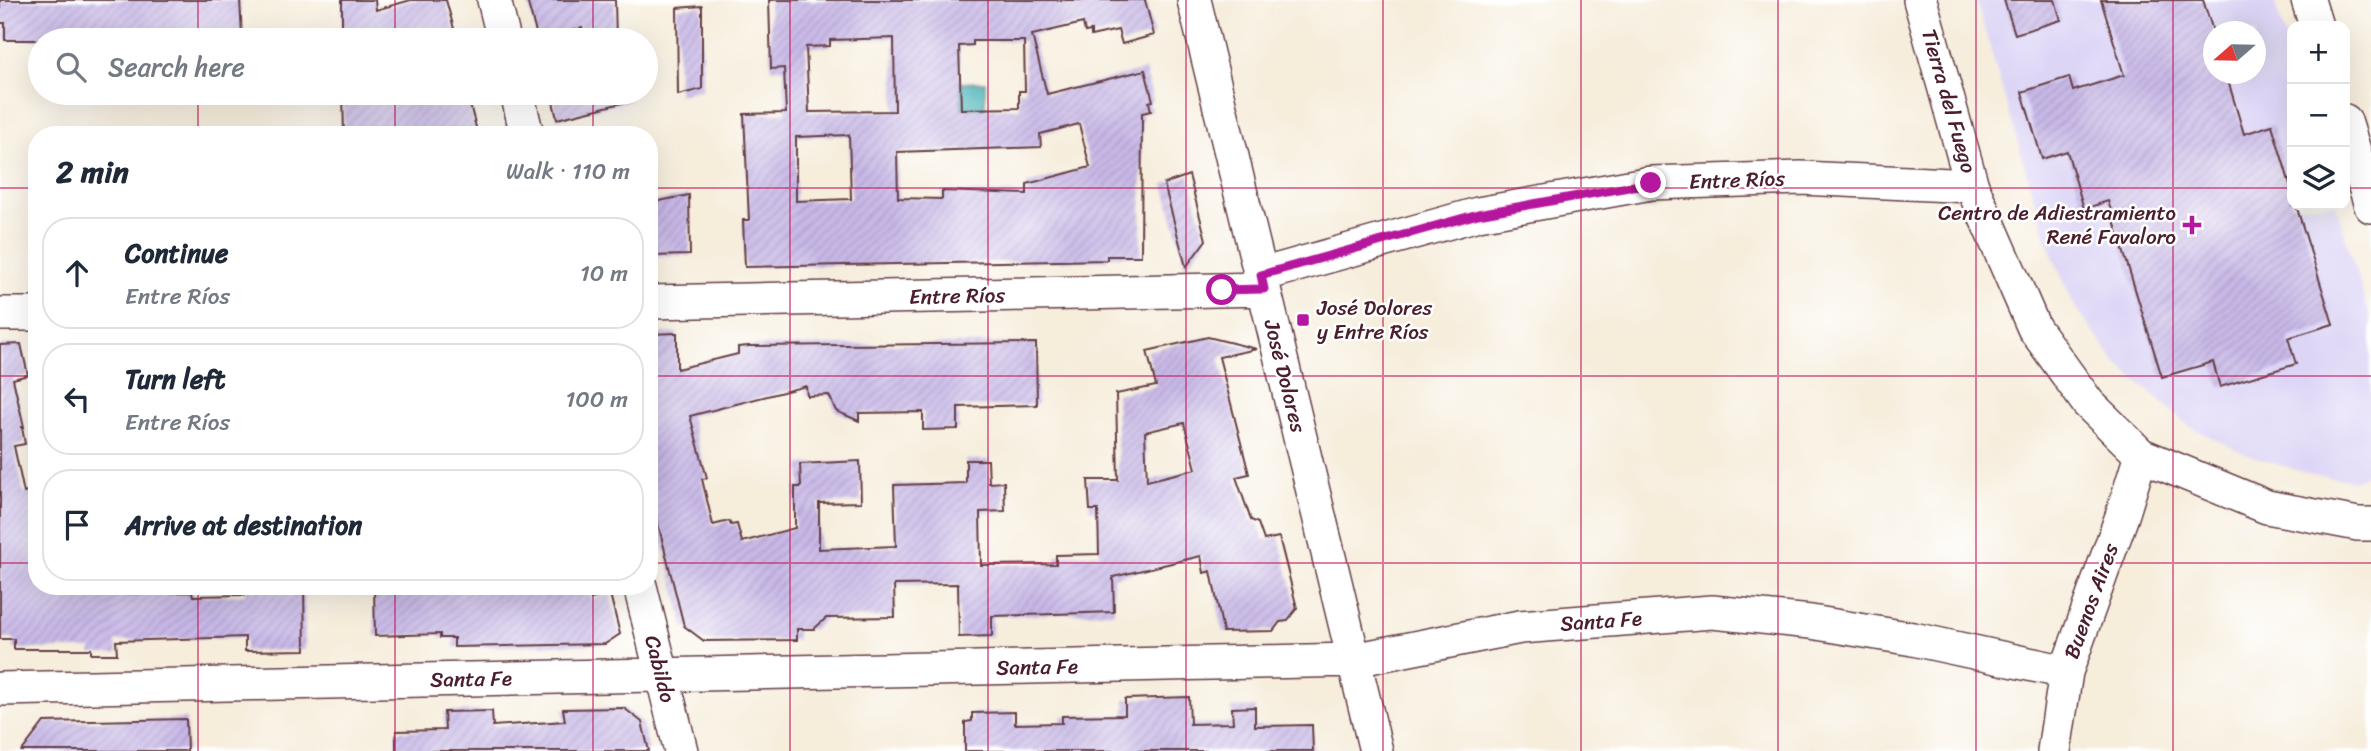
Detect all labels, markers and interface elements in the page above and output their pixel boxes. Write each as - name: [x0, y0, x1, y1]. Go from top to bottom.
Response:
- north arrow: [2203, 21, 2266, 84]
- map controls: [2287, 21, 2350, 210]
- button: +: [2287, 21, 2350, 84]
- street label: Tierra del Fuego: [1910, 24, 1988, 178]
- search box: [28, 28, 658, 105]
- text: Search here: [108, 44, 245, 90]
- icon: search: [52, 48, 90, 86]
- button: −: [2287, 84, 2350, 147]
- text: 2 min: [56, 145, 129, 199]
- button: layers: [2287, 147, 2350, 210]
- text: Walk · 110 m: [506, 151, 630, 192]
- street label: Entre Ríos: [1688, 159, 1786, 201]
- route end: [1635, 167, 1666, 198]
- place label: Centro de Adiestramiento René Favaloro: [1938, 194, 2176, 256]
- marker: Centro de Adiestramiento René Favaloro: [2182, 215, 2202, 235]
- text: Continue: [125, 230, 228, 276]
- text: 10 m: [580, 253, 628, 294]
- icon: ahead: [58, 254, 96, 292]
- route start: [1206, 274, 1237, 305]
- text: Entre Ríos: [125, 276, 230, 317]
- street label: Entre Ríos: [909, 276, 1006, 316]
- place label: José Dolores y Entre Ríos: [1316, 289, 1432, 351]
- marker: José Dolores y Entre Ríos: [1295, 312, 1311, 328]
- street label: José Dolores: [1252, 315, 1317, 437]
- text: Turn left: [125, 356, 225, 402]
- text: 100 m: [565, 379, 628, 420]
- icon: left: [58, 380, 96, 418]
- text: Entre Ríos: [125, 402, 230, 443]
- text: Arrive at destination: [125, 502, 362, 548]
- icon: arrive: [58, 506, 96, 544]
- street label: Buenos Aires: [2052, 537, 2130, 664]
- street label: Santa Fe: [1559, 599, 1643, 643]
- street label: Cabildo: [633, 631, 687, 707]
- street label: Santa Fe: [996, 647, 1078, 687]
- street label: Santa Fe: [430, 659, 512, 699]

